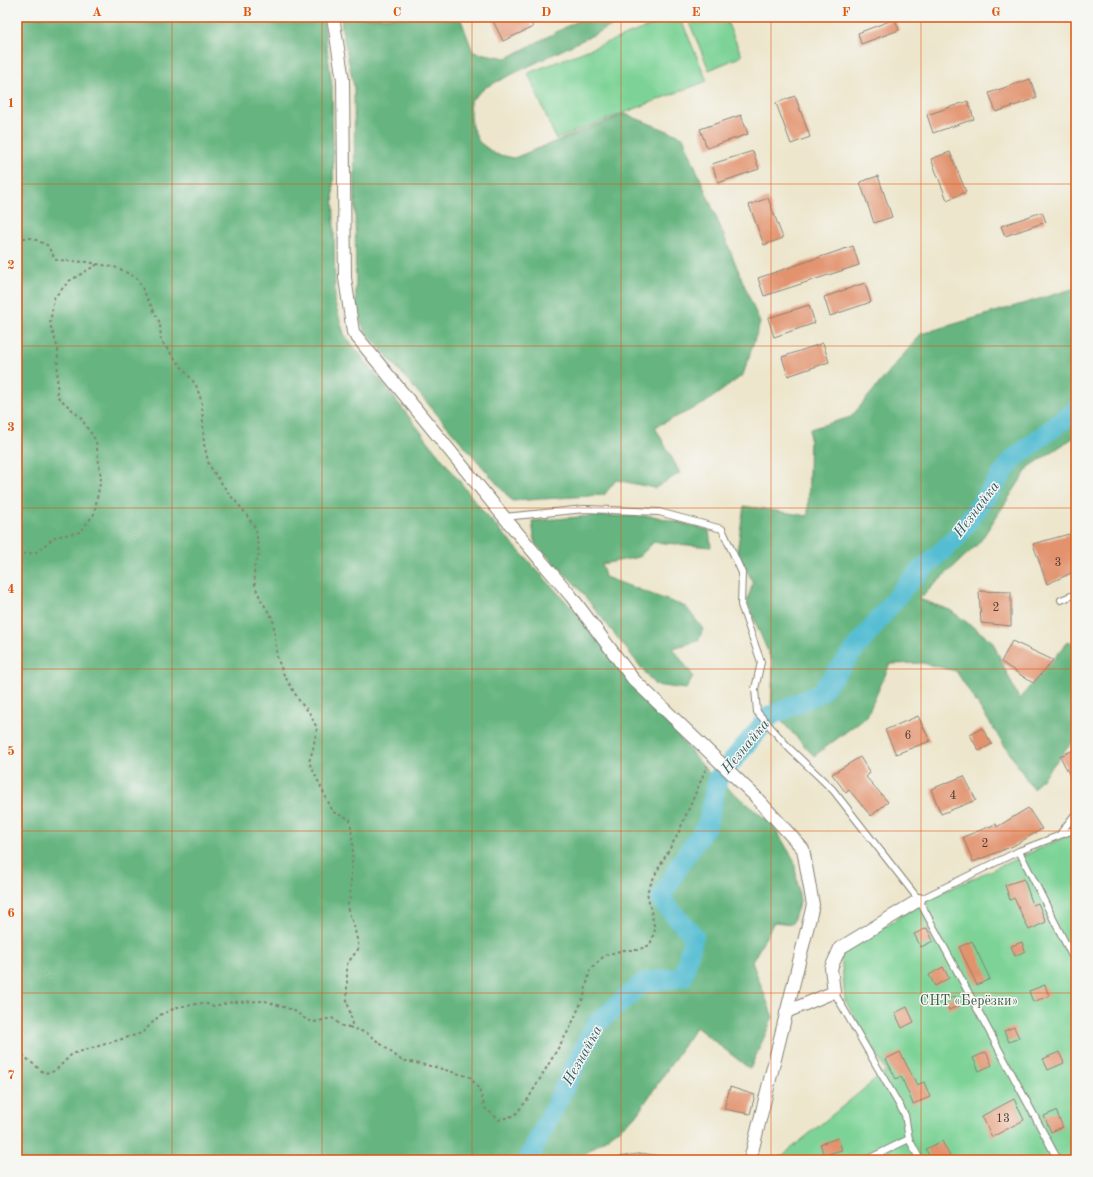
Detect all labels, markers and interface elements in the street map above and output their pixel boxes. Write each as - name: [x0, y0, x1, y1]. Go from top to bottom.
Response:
- text: A: [92, 6, 102, 19]
- text: B: [242, 6, 252, 19]
- text: C: [393, 6, 401, 19]
- text: D: [541, 6, 551, 19]
- text: E: [692, 6, 701, 19]
- text: F: [842, 6, 851, 19]
- text: G: [991, 6, 1001, 19]
- text: 1: [7, 97, 15, 110]
- text: 2: [7, 259, 15, 272]
- text: 3: [7, 421, 15, 434]
- water label: Незнайка: [951, 479, 1003, 541]
- house number: 3: [1055, 557, 1061, 569]
- text: 4: [7, 583, 15, 596]
- house number: 2: [993, 602, 999, 614]
- water label: Незнайка: [719, 717, 773, 778]
- house number: 6: [905, 730, 912, 742]
- text: 5: [7, 745, 15, 758]
- house number: 4: [950, 790, 957, 802]
- house number: 2: [982, 838, 988, 850]
- text: 6: [7, 907, 15, 920]
- park label: СНТ «Берёзки»: [920, 994, 1018, 1008]
- water label: Незнайка: [560, 1023, 606, 1089]
- text: 7: [7, 1069, 15, 1082]
- house number: 13: [996, 1113, 1010, 1125]

